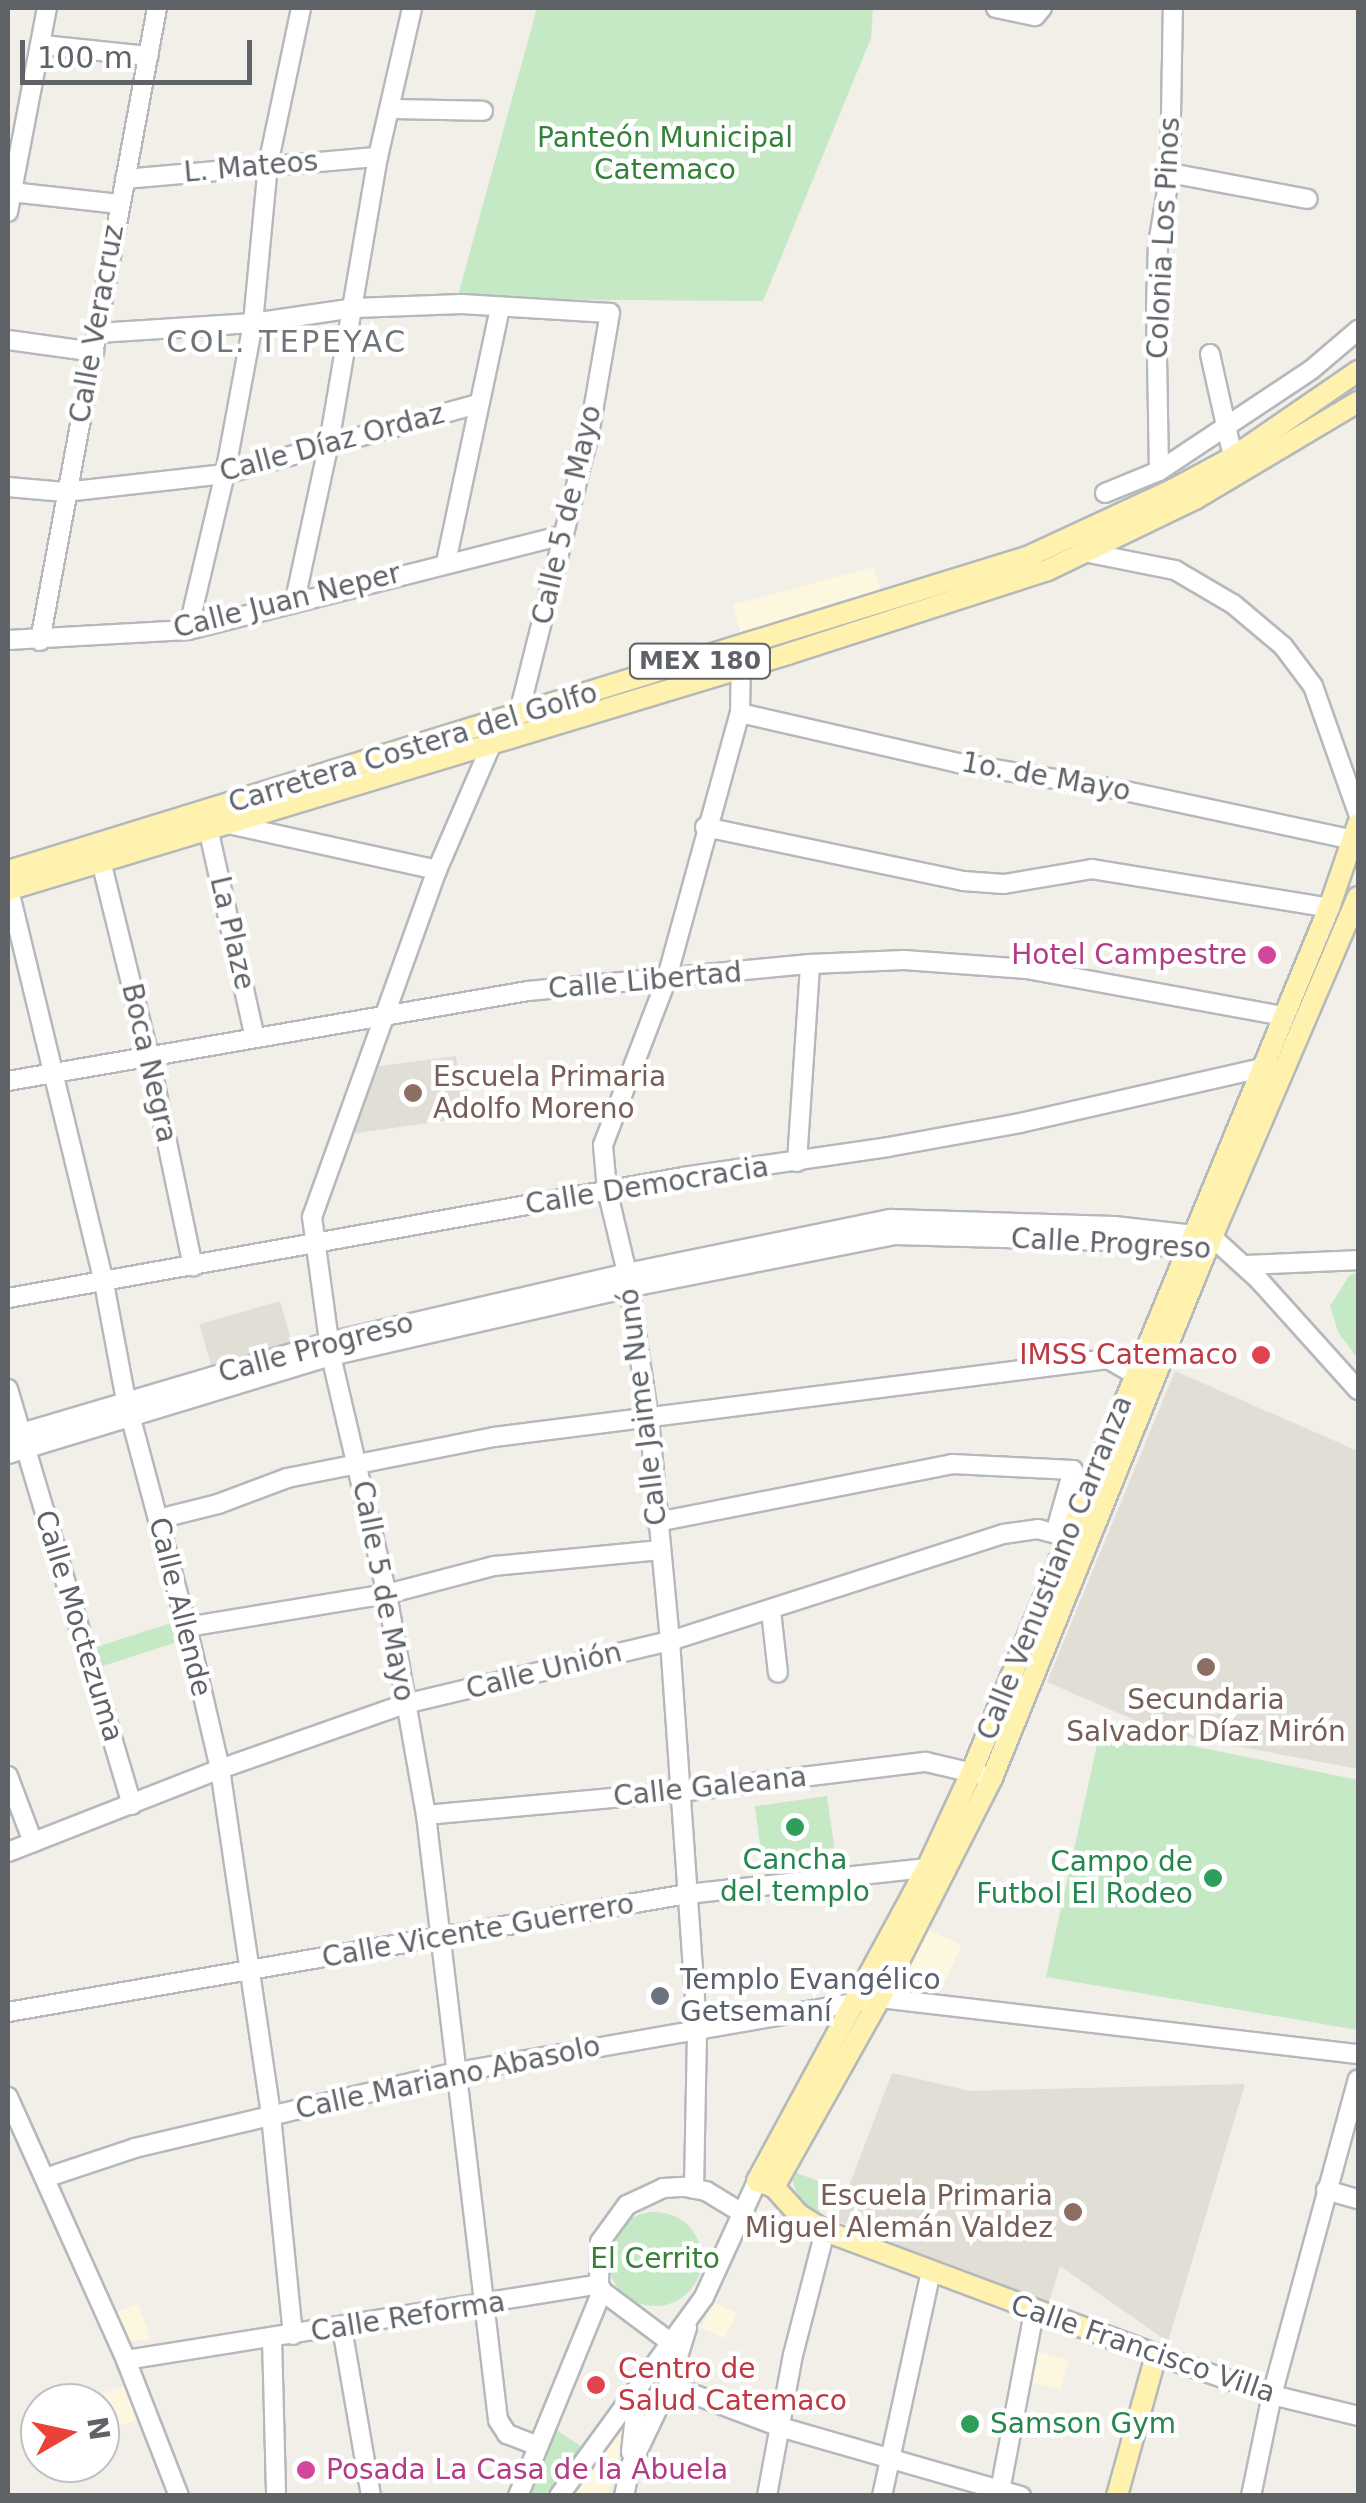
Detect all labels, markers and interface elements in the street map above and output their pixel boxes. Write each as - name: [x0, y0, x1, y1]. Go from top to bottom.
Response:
- scale bar: [25, 20, 258, 82]
- text: 100 m: [37, 40, 133, 75]
- street label: Colonia Los Pinos: [1141, 116, 1187, 360]
- park label: Panteón Municipal Catemaco: [537, 121, 793, 187]
- street label: L. Mateos: [182, 144, 320, 190]
- street label: Calle Veracruz: [63, 222, 131, 426]
- district label: COL. TEPEYAC: [166, 324, 408, 360]
- street label: Calle Díaz Ordaz: [216, 397, 448, 489]
- street label: Calle 5 de Mayo: [525, 402, 609, 628]
- street label: Calle Juan Neper: [170, 557, 404, 645]
- road number: MEX 180: [628, 641, 772, 681]
- street label: Carretera Costera del Golfo: [225, 676, 601, 820]
- street label: 1o. de Mayo: [959, 746, 1133, 808]
- street label: La Plaze: [203, 873, 261, 993]
- place label: Hotel Campestre: [1011, 938, 1247, 972]
- marker: Hotel Campestre: [1256, 944, 1278, 966]
- street label: Calle Libertad: [547, 956, 743, 1006]
- street label: Boca Negra: [114, 980, 184, 1146]
- place label: Escuela Primaria Adolfo Moreno: [433, 1060, 666, 1126]
- marker: Escuela Primaria Adolfo Moreno: [402, 1082, 424, 1104]
- street label: Calle Democracia: [523, 1150, 771, 1222]
- street label: Calle Progreso: [1010, 1222, 1212, 1266]
- street label: Calle Jaime Nunó: [612, 1287, 674, 1527]
- street label: Calle Progreso: [215, 1306, 417, 1390]
- place label: IMSS Catemaco: [1019, 1338, 1238, 1372]
- marker: IMSS Catemaco: [1248, 1342, 1274, 1368]
- street label: Calle Venustiano Carranza: [970, 1391, 1140, 1745]
- street label: Calle 5 de Mayo: [345, 1478, 421, 1704]
- street label: Calle Moctezuma: [28, 1506, 130, 1746]
- street label: Calle Allende: [142, 1514, 218, 1700]
- street label: Calle Unión: [463, 1635, 625, 1707]
- marker: Secundaria Salvador Díaz Mirón: [1195, 1656, 1217, 1678]
- place label: Secundaria Salvador Díaz Mirón: [1066, 1683, 1346, 1749]
- street label: Calle Galeana: [612, 1760, 808, 1814]
- marker: Cancha del templo: [784, 1816, 806, 1838]
- place label: Cancha del templo: [720, 1843, 870, 1909]
- place label: Campo de Futbol El Rodeo: [976, 1845, 1193, 1911]
- marker: Campo de Futbol El Rodeo: [1202, 1867, 1224, 1889]
- street label: Calle Vicente Guerrero: [319, 1887, 637, 1975]
- place label: Templo Evangélico Getsemaní: [680, 1963, 941, 2029]
- marker: Templo Evangélico Getsemaní: [649, 1985, 671, 2007]
- street label: Calle Mariano Abasolo: [293, 2029, 603, 2127]
- place label: Escuela Primaria Miguel Alemán Valdez: [745, 2179, 1053, 2245]
- marker: Escuela Primaria Miguel Alemán Valdez: [1062, 2201, 1084, 2223]
- park label: El Cerrito: [590, 2242, 720, 2276]
- street label: Calle Reforma: [308, 2285, 508, 2349]
- street label: Calle Francisco Villa: [1007, 2288, 1279, 2410]
- place label: Centro de Salud Catemaco: [618, 2352, 847, 2418]
- marker: Centro de Salud Catemaco: [583, 2372, 609, 2398]
- north arrow: [20, 2383, 120, 2483]
- place label: Samson Gym: [990, 2407, 1176, 2441]
- marker: Samson Gym: [959, 2413, 981, 2435]
- text: N: [80, 2414, 116, 2443]
- place label: Posada La Casa de la Abuela: [326, 2453, 728, 2487]
- marker: Posada La Casa de la Abuela: [295, 2459, 317, 2481]

